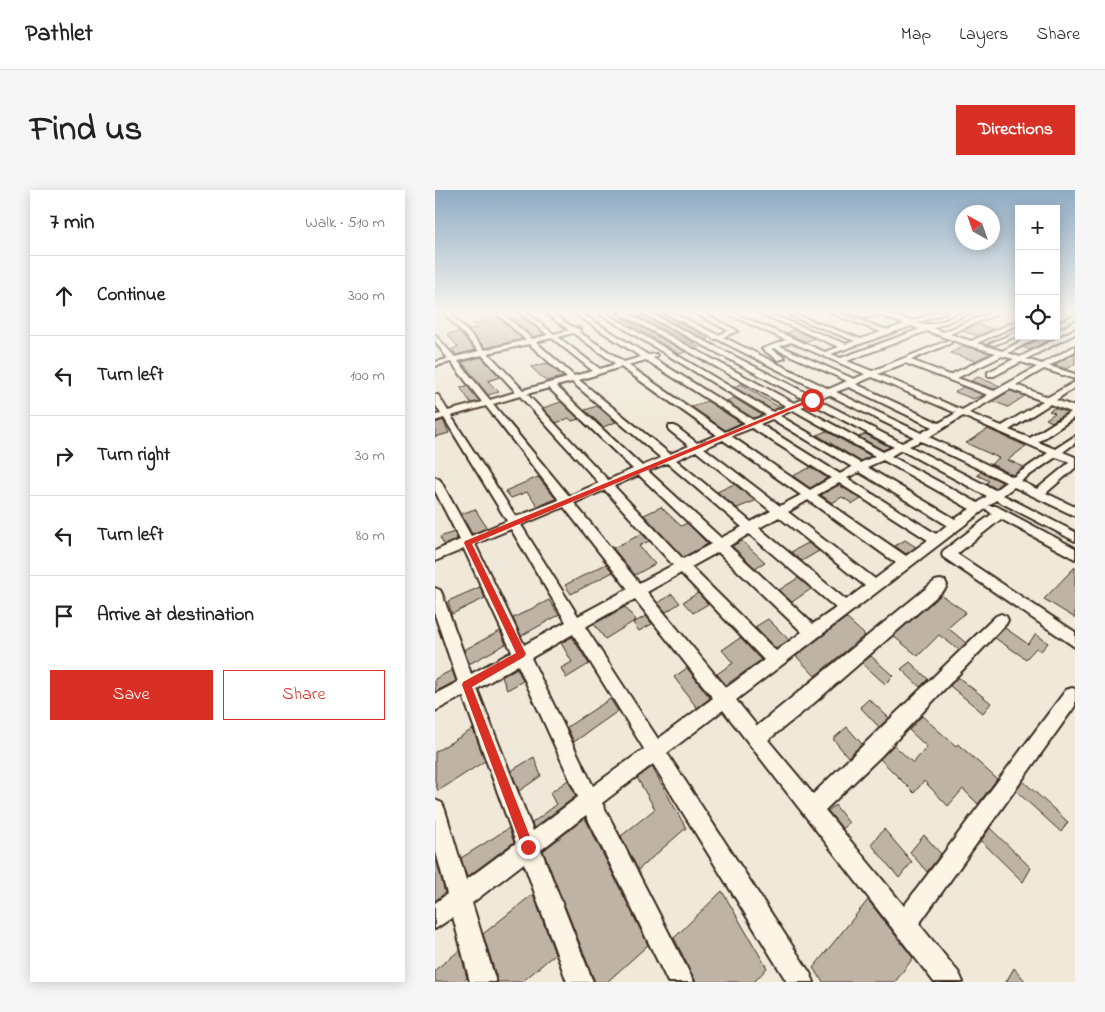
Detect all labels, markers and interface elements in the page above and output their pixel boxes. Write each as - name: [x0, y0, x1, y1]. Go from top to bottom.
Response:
- text: Pathlet: [25, 17, 93, 52]
- text: Map: [901, 22, 931, 48]
- text: Layers: [959, 22, 1009, 48]
- text: Share: [1037, 22, 1080, 48]
- text: Find us: [30, 105, 142, 156]
- button: Directions: [956, 105, 1075, 155]
- north arrow: [955, 205, 1000, 250]
- map controls: [1015, 205, 1060, 340]
- button: +: [1015, 205, 1060, 250]
- text: 7 min: [50, 208, 94, 238]
- text: Walk · 510 m: [305, 211, 385, 235]
- button: −: [1015, 250, 1060, 295]
- icon: ahead: [50, 282, 78, 310]
- text: Continue: [97, 282, 165, 309]
- text: 300 m: [348, 284, 385, 308]
- button: locate: [1015, 295, 1060, 340]
- icon: left: [50, 362, 78, 390]
- text: Turn left: [97, 362, 164, 389]
- text: 100 m: [350, 364, 385, 388]
- route start: [801, 389, 824, 412]
- icon: right: [50, 442, 78, 470]
- text: Turn right: [97, 442, 170, 469]
- text: 30 m: [355, 444, 385, 468]
- icon: left: [50, 522, 78, 550]
- text: Turn left: [97, 522, 164, 549]
- text: 80 m: [356, 524, 385, 548]
- icon: arrive: [50, 602, 78, 630]
- text: Arrive at destination: [97, 602, 254, 629]
- button: Save: [50, 670, 213, 720]
- button: Share: [223, 670, 385, 720]
- route end: [517, 836, 540, 859]

